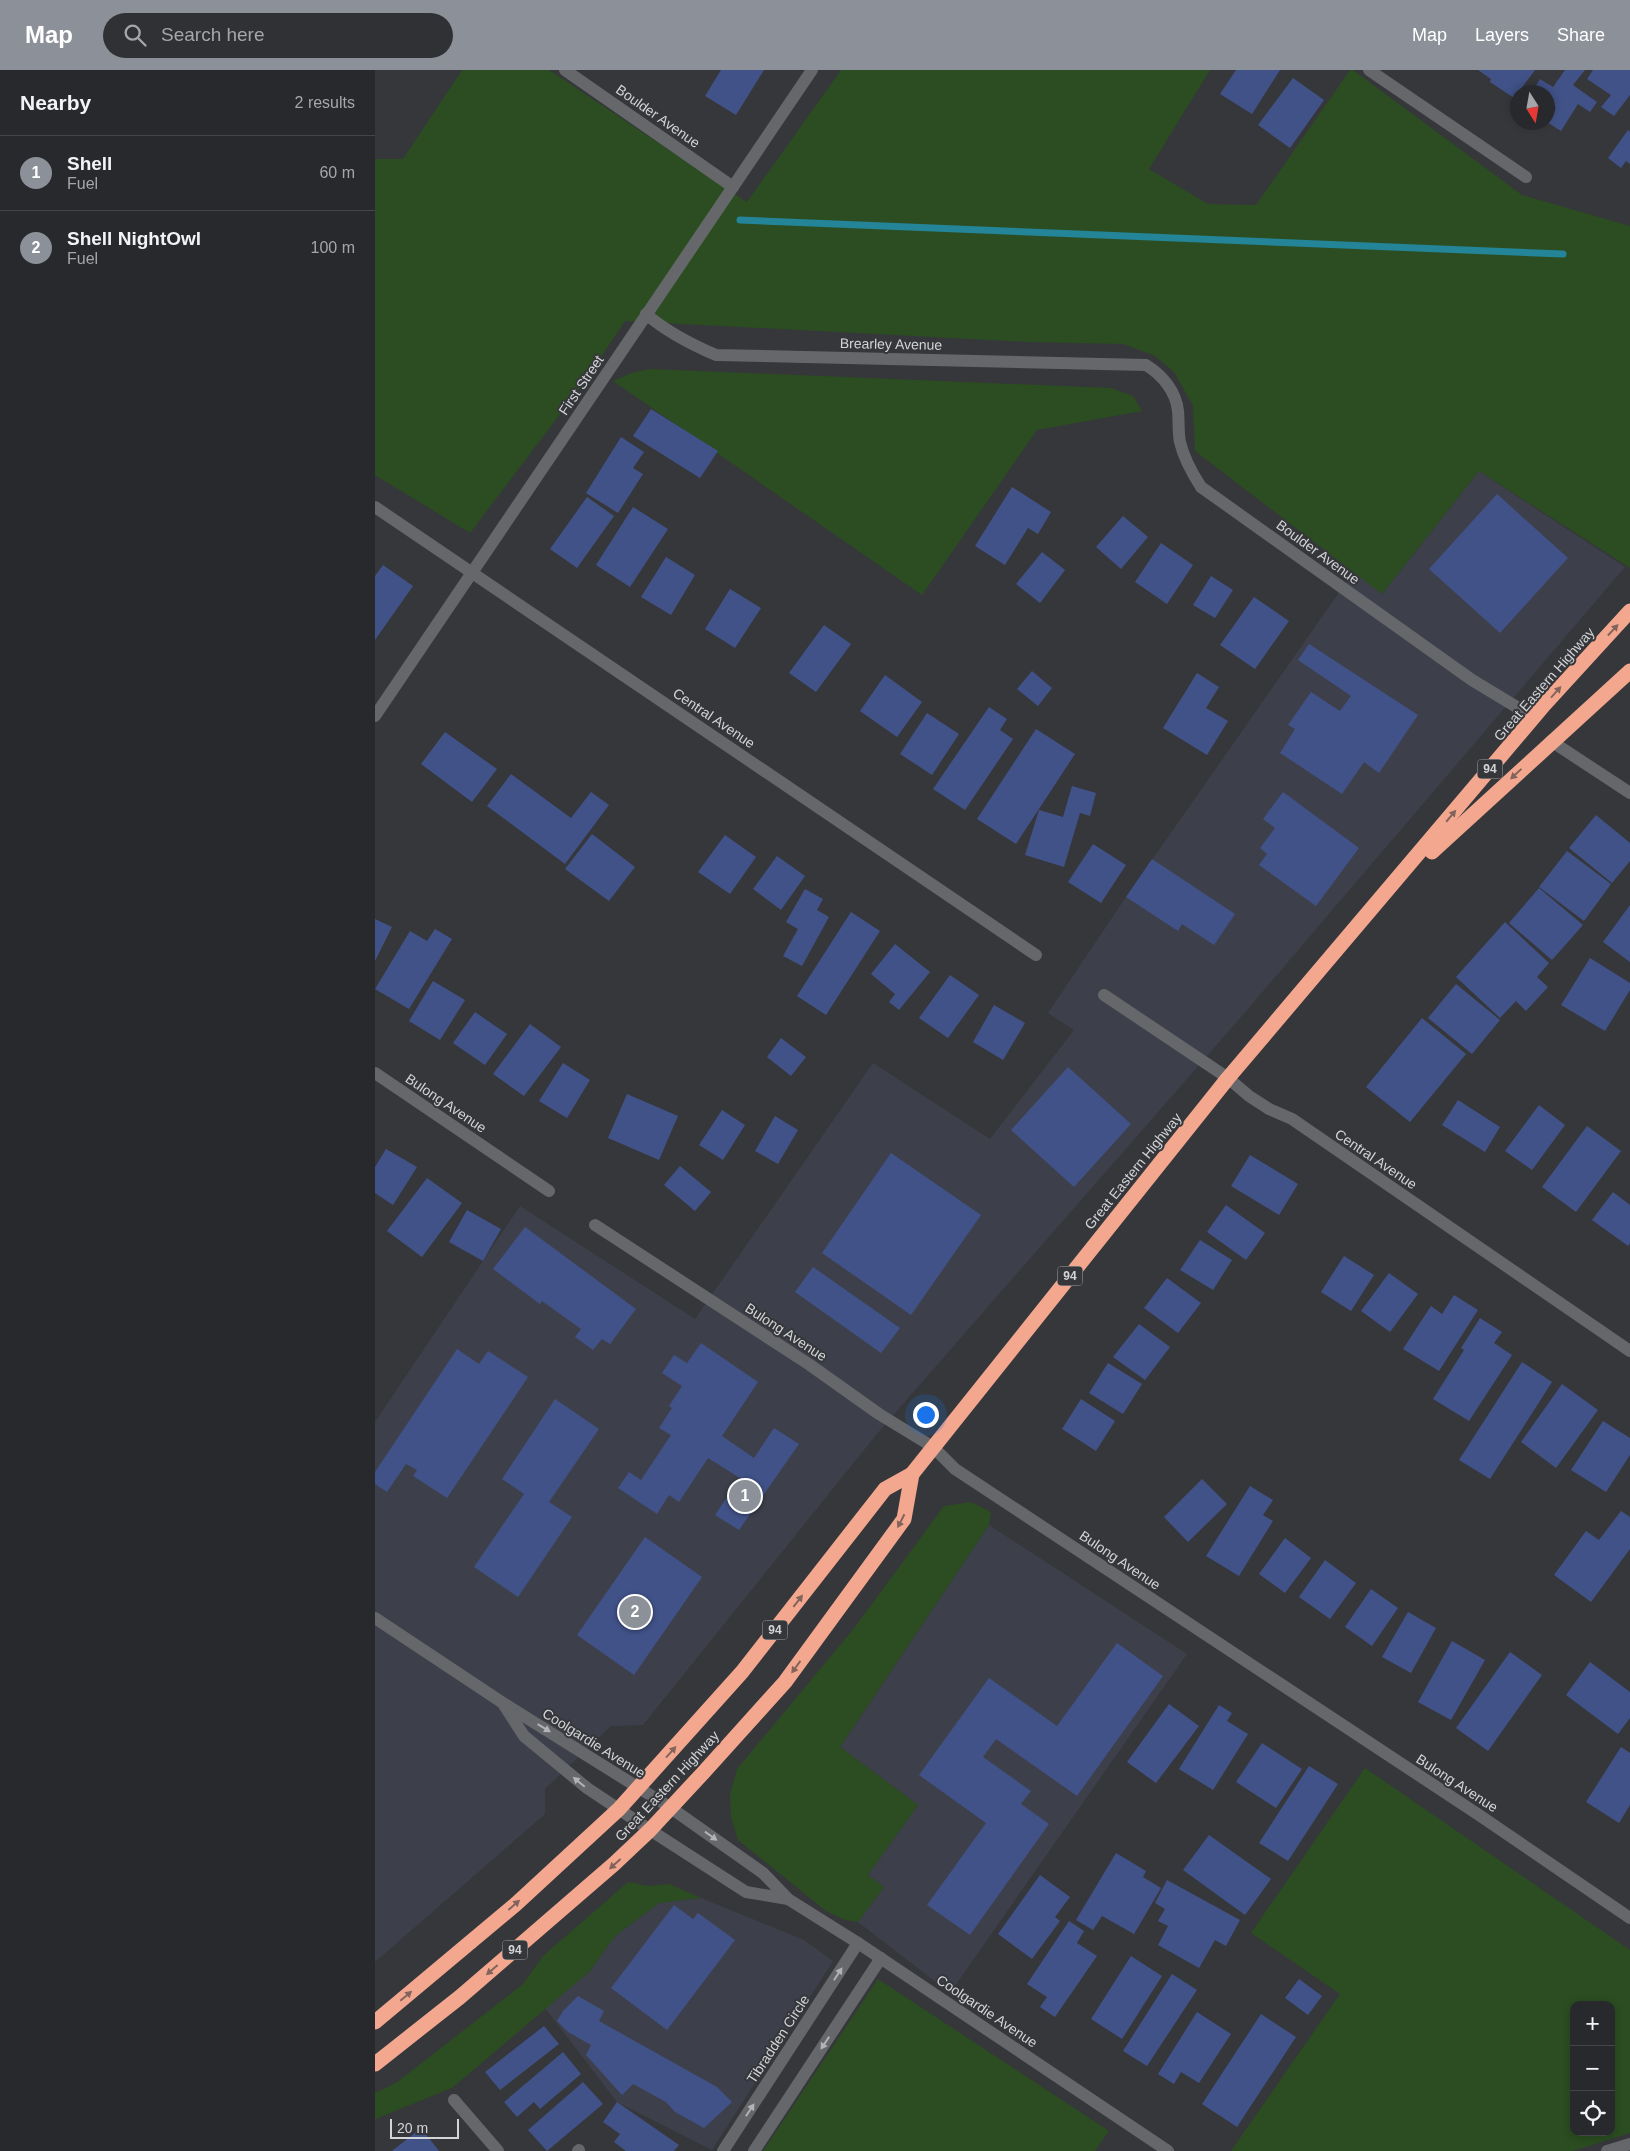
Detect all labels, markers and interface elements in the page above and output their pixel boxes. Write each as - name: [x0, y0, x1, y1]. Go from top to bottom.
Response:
- search box: [103, 13, 453, 58]
- text: Map: [25, 21, 73, 48]
- icon: search: [121, 21, 149, 49]
- text: Search here: [161, 24, 265, 45]
- text: Map: [1412, 25, 1447, 45]
- text: Layers: [1475, 25, 1529, 45]
- text: Share: [1557, 25, 1605, 45]
- street label: Boulder Avenue: [613, 81, 703, 151]
- north arrow: [1510, 85, 1555, 130]
- text: Nearby: [20, 91, 91, 114]
- text: 2 results: [295, 94, 355, 111]
- text: Shell: [67, 153, 112, 174]
- text: 1: [32, 164, 40, 181]
- text: 60 m: [319, 164, 355, 181]
- text: Fuel: [67, 175, 98, 192]
- text: Shell NightOwl: [67, 228, 201, 249]
- text: 2: [32, 239, 40, 256]
- text: 100 m: [311, 239, 355, 256]
- text: Fuel: [67, 250, 98, 267]
- street label: Brearley Avenue: [840, 335, 943, 353]
- street label: First Street: [555, 352, 607, 418]
- street label: Boulder Avenue: [1273, 517, 1363, 588]
- street label: Great Eastern Highway: [1490, 624, 1598, 744]
- one-way arrow: [1607, 624, 1619, 636]
- street label: Central Avenue: [670, 685, 758, 751]
- one-way arrow: [1550, 686, 1562, 698]
- road number: 94: [1477, 760, 1503, 779]
- one-way arrow: [1510, 768, 1522, 780]
- one-way arrow: [1446, 809, 1457, 822]
- street label: Bulong Avenue: [403, 1070, 490, 1136]
- street label: Great Eastern Highway: [1081, 1110, 1185, 1232]
- street label: Central Avenue: [1332, 1126, 1420, 1192]
- road number: 94: [1057, 1266, 1083, 1286]
- street label: Bulong Avenue: [742, 1300, 830, 1364]
- your location: [913, 1402, 939, 1428]
- pin: 1: [729, 1477, 761, 1515]
- one-way arrow: [897, 1514, 905, 1529]
- street label: Bulong Avenue: [1077, 1527, 1164, 1593]
- pin: 2: [619, 1593, 651, 1631]
- one-way arrow: [793, 1595, 804, 1608]
- road number: 94: [763, 1620, 787, 1640]
- one-way arrow: [791, 1660, 801, 1674]
- street label: Coolgardie Avenue: [540, 1705, 648, 1781]
- one-way arrow: [538, 1724, 551, 1733]
- street label: Great Eastern Highway: [612, 1728, 722, 1844]
- one-way arrow: [665, 1746, 677, 1758]
- street label: Bulong Avenue: [1413, 1751, 1501, 1815]
- one-way arrow: [572, 1776, 585, 1787]
- one-way arrow: [704, 1831, 718, 1841]
- one-way arrow: [608, 1858, 621, 1869]
- one-way arrow: [508, 1899, 520, 1911]
- road number: 94: [503, 1940, 527, 1960]
- one-way arrow: [485, 1964, 498, 1975]
- one-way arrow: [833, 1967, 843, 1981]
- street label: Coolgardie Avenue: [934, 1971, 1041, 2051]
- one-way arrow: [399, 1991, 412, 2002]
- street label: Tibradden Circle: [743, 1992, 813, 2086]
- map controls: [1570, 2001, 1615, 2136]
- button: +: [1570, 2001, 1615, 2046]
- one-way arrow: [820, 2036, 830, 2049]
- button: −: [1570, 2046, 1615, 2091]
- button: locate: [1570, 2091, 1615, 2136]
- one-way arrow: [745, 2104, 754, 2117]
- scale bar: [390, 2116, 459, 2139]
- text: 20 m: [397, 2120, 428, 2136]

